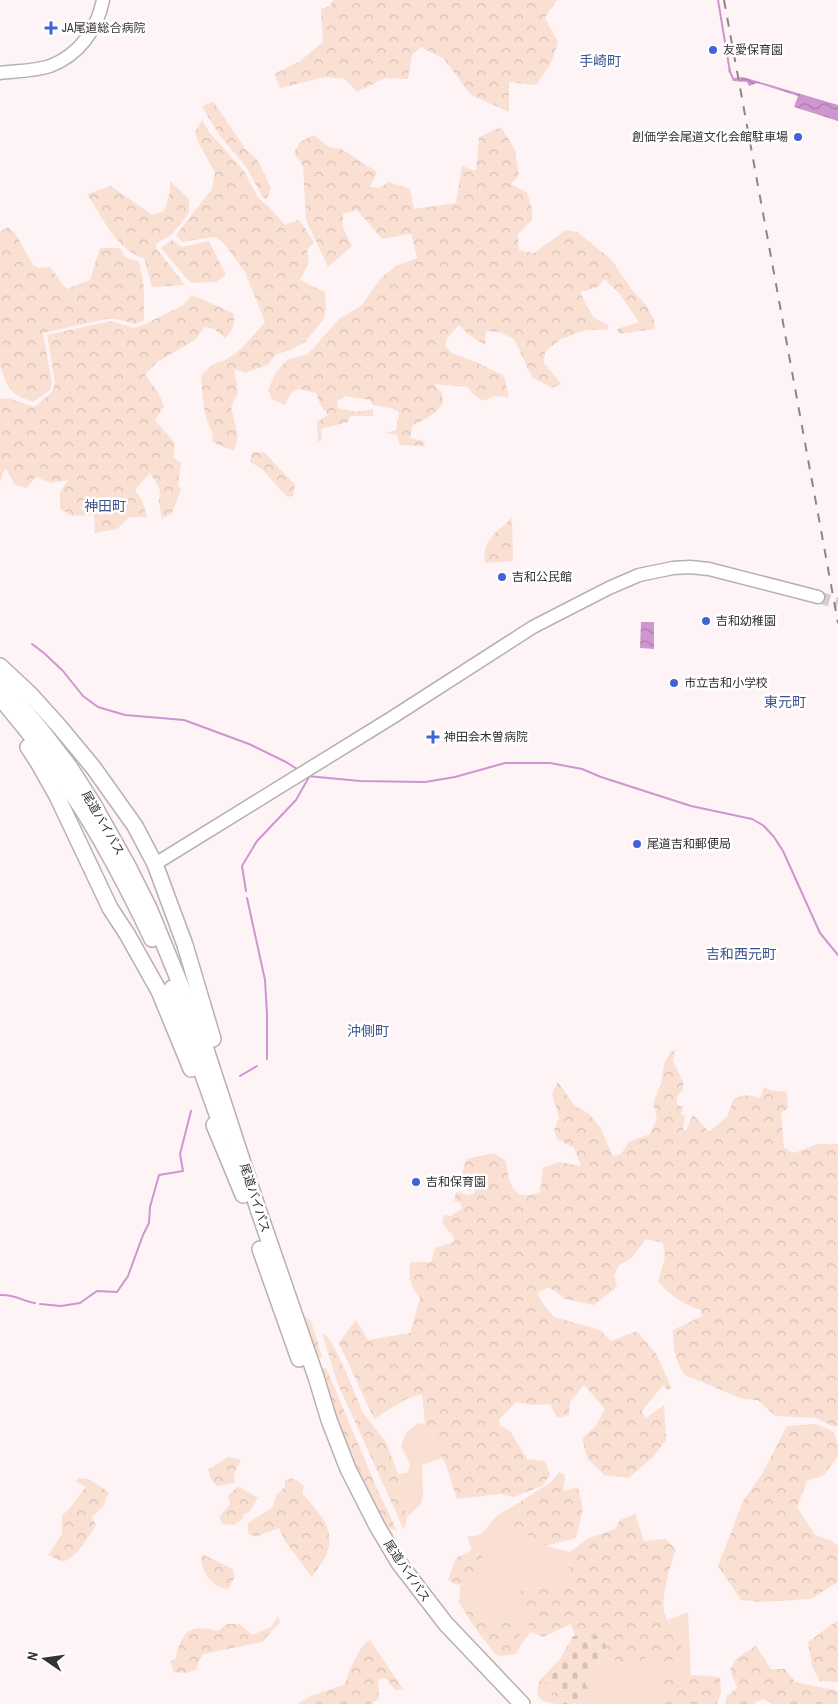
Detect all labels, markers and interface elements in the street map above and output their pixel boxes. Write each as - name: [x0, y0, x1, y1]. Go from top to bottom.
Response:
- place label: JA尾道総合病院: [62, 20, 146, 36]
- marker: JA尾道総合病院: [44, 21, 58, 35]
- place label: 友愛保育園: [723, 42, 783, 58]
- marker: 友愛保育園: [707, 44, 719, 56]
- district label: 手崎町: [579, 52, 621, 70]
- place label: 創価学会尾道文化会館駐車場: [632, 129, 788, 145]
- marker: 創価学会尾道文化会館駐車場: [792, 131, 804, 143]
- district label: 神田町: [84, 497, 126, 515]
- place label: 吉和公民館: [512, 569, 572, 585]
- marker: 吉和公民館: [496, 571, 508, 583]
- place label: 吉和幼稚園: [716, 613, 776, 629]
- marker: 吉和幼稚園: [700, 615, 712, 627]
- place label: 市立吉和小学校: [684, 675, 768, 691]
- marker: 市立吉和小学校: [668, 677, 680, 689]
- district label: 東元町: [764, 693, 806, 711]
- place label: 神田会木曽病院: [444, 729, 528, 745]
- marker: 神田会木曽病院: [426, 730, 440, 744]
- street label: 尾道バイパス: [78, 788, 128, 858]
- place label: 尾道吉和郵便局: [647, 836, 731, 852]
- marker: 尾道吉和郵便局: [631, 838, 643, 850]
- district label: 吉和西元町: [706, 945, 776, 963]
- district label: 沖側町: [347, 1022, 389, 1040]
- street label: 尾道バイパス: [236, 1161, 274, 1235]
- place label: 吉和保育園: [426, 1174, 486, 1190]
- marker: 吉和保育園: [410, 1176, 422, 1188]
- street label: 尾道バイパス: [380, 1537, 434, 1605]
- north arrow: [20, 1634, 70, 1684]
- text: N: [23, 1650, 42, 1662]

